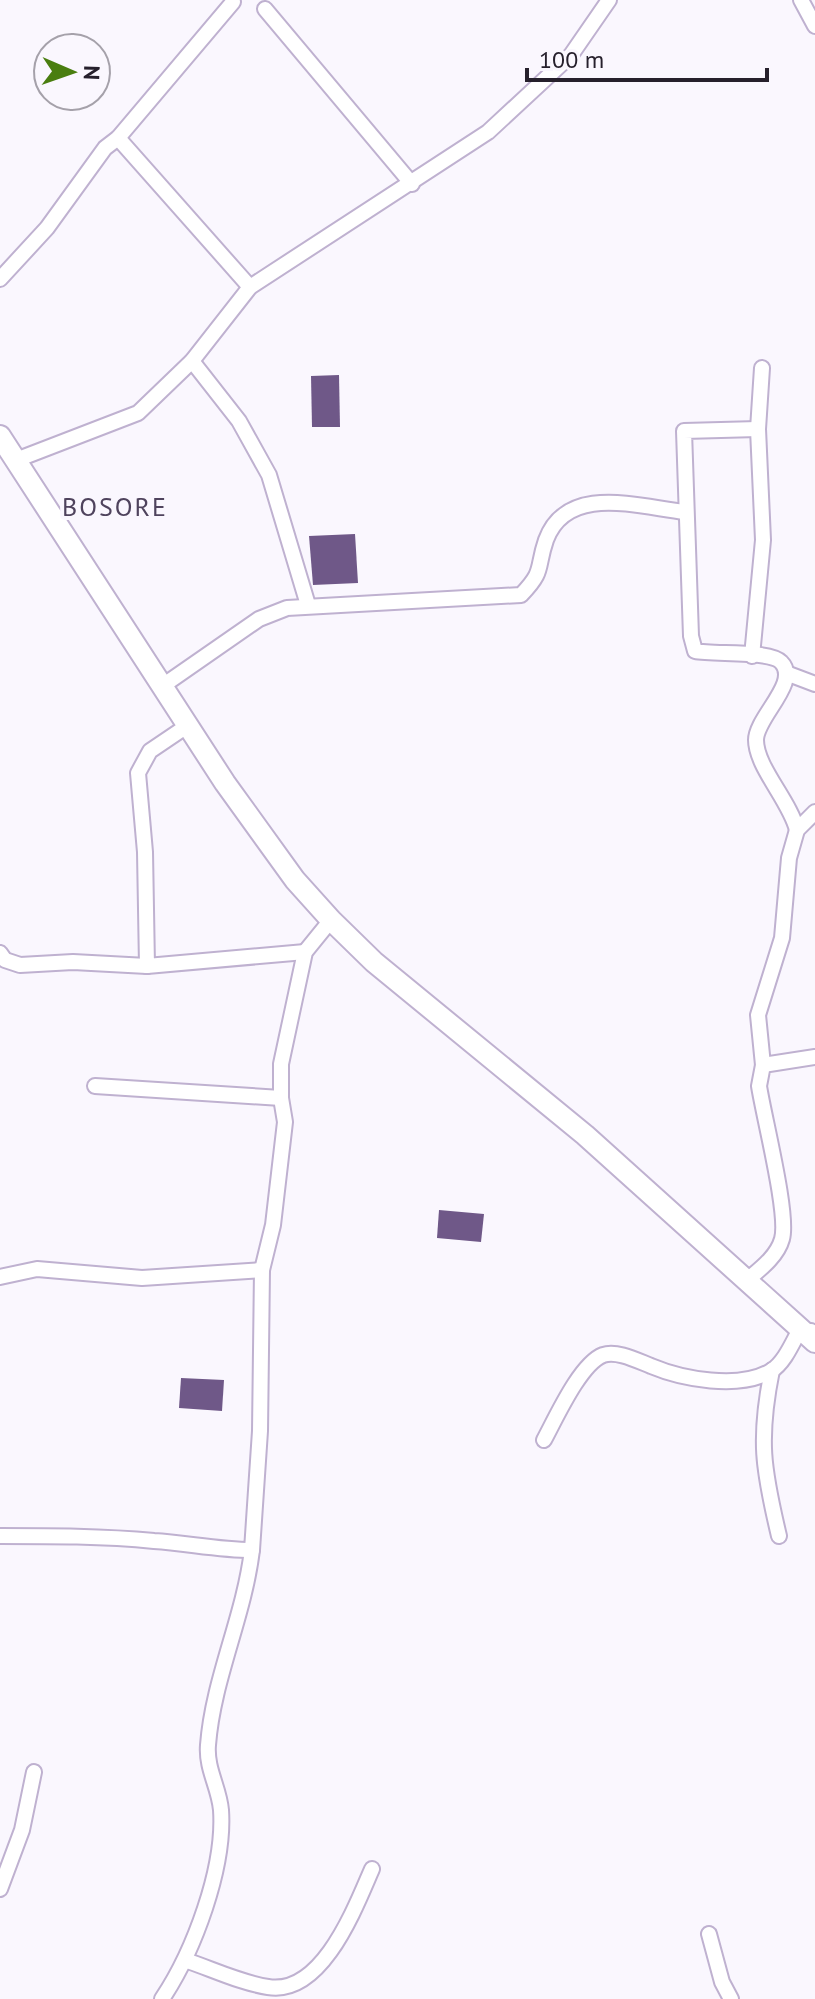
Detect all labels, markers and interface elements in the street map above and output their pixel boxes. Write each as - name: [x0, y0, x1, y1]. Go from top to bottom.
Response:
- north arrow: [32, 32, 112, 112]
- scale bar: [527, 32, 767, 82]
- text: 100 m: [539, 44, 604, 75]
- text: N: [78, 65, 106, 80]
- district label: BOSORE: [62, 490, 168, 523]

